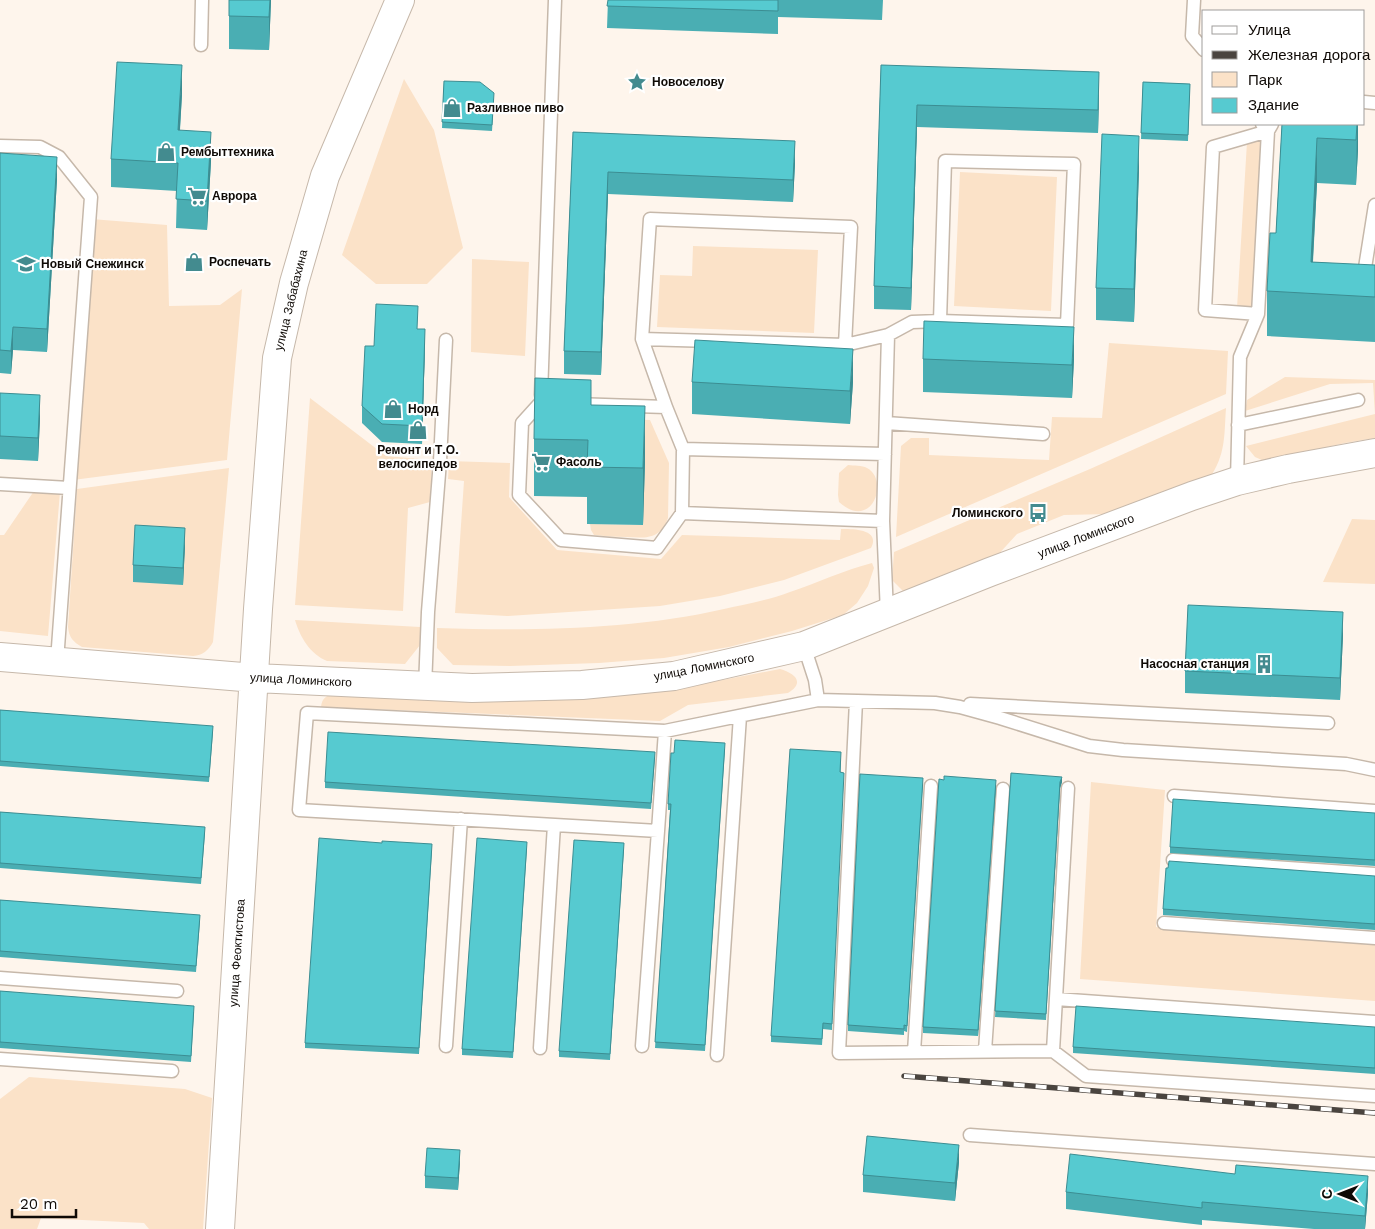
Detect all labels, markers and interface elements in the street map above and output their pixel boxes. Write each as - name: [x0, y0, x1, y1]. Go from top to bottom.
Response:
- legend: [1202, 10, 1365, 125]
- text: Улица: [1248, 21, 1291, 39]
- text: Железная дорога: [1248, 46, 1371, 64]
- place icon: Новоселову: [626, 71, 648, 93]
- text: Парк: [1248, 71, 1282, 89]
- place label: Новоселову: [652, 75, 725, 89]
- text: Здание: [1248, 96, 1299, 114]
- shop icon: Разливное пиво: [441, 97, 463, 119]
- place label: Разливное пиво: [467, 101, 564, 115]
- shop icon: Рембыттехника: [155, 141, 177, 163]
- place label: Рембыттехника: [181, 145, 274, 159]
- supermarket icon: Аврора: [186, 185, 208, 207]
- place label: Аврора: [212, 189, 257, 203]
- street label: улица Забабахина: [272, 248, 310, 352]
- shop icon: Роспечать: [183, 251, 205, 273]
- school or university icon: Новый Снежинск: [15, 253, 37, 275]
- place label: Роспечать: [209, 255, 271, 269]
- place label: Новый Снежинск: [41, 257, 145, 271]
- shop icon: Норд: [382, 398, 404, 420]
- place label: Норд: [408, 402, 439, 416]
- shop icon: Ремонт и Т.О. велосипедов: [407, 419, 429, 441]
- place label: Ремонт и Т.О. велосипедов: [377, 443, 459, 471]
- supermarket icon: Фасоль: [530, 451, 552, 473]
- place label: Фасоль: [556, 455, 602, 469]
- bus stop icon: Ломинского: [1027, 502, 1049, 524]
- place label: Ломинского: [952, 506, 1023, 520]
- street label: улица Ломинского: [1036, 511, 1136, 561]
- street label: улица Ломинского: [653, 650, 756, 684]
- building icon: Насосная станция: [1253, 653, 1275, 675]
- place label: Насосная станция: [1141, 657, 1249, 671]
- street label: улица Ломинского: [250, 670, 353, 690]
- street label: улица Феоктистова: [226, 898, 248, 1007]
- north arrow: [1315, 1169, 1365, 1219]
- scale bar: [12, 1186, 76, 1218]
- text: С: [1319, 1189, 1335, 1199]
- text: 20 m: [20, 1195, 58, 1213]

